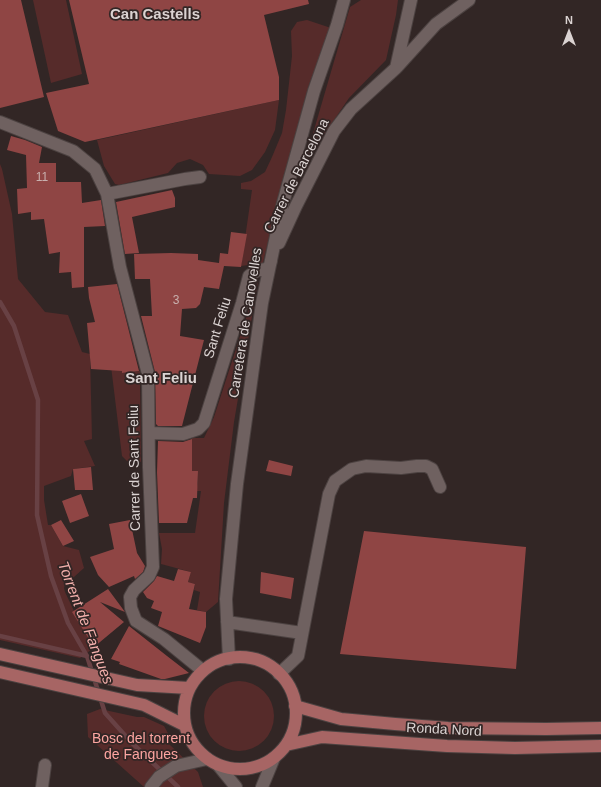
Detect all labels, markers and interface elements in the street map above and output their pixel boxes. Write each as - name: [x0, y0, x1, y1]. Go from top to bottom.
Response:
- district label: Can Castells: [110, 6, 200, 24]
- north arrow: [549, 12, 589, 52]
- text: N: [565, 14, 573, 26]
- street label: Carrer de Barcelona: [261, 116, 333, 236]
- house number: 11: [36, 171, 48, 185]
- street label: Carretera de Canovelles: [226, 247, 266, 399]
- house number: 3: [173, 294, 179, 308]
- street label: Sant Feliu: [201, 295, 235, 361]
- district label: Sant Feliu: [125, 370, 197, 388]
- street label: Carrer de Sant Feliu: [126, 405, 144, 531]
- water label: Torrent de Fangues: [53, 559, 117, 687]
- street label: Ronda Nord: [406, 720, 482, 740]
- park label: Bosc del torrent de Fangues: [92, 731, 190, 764]

